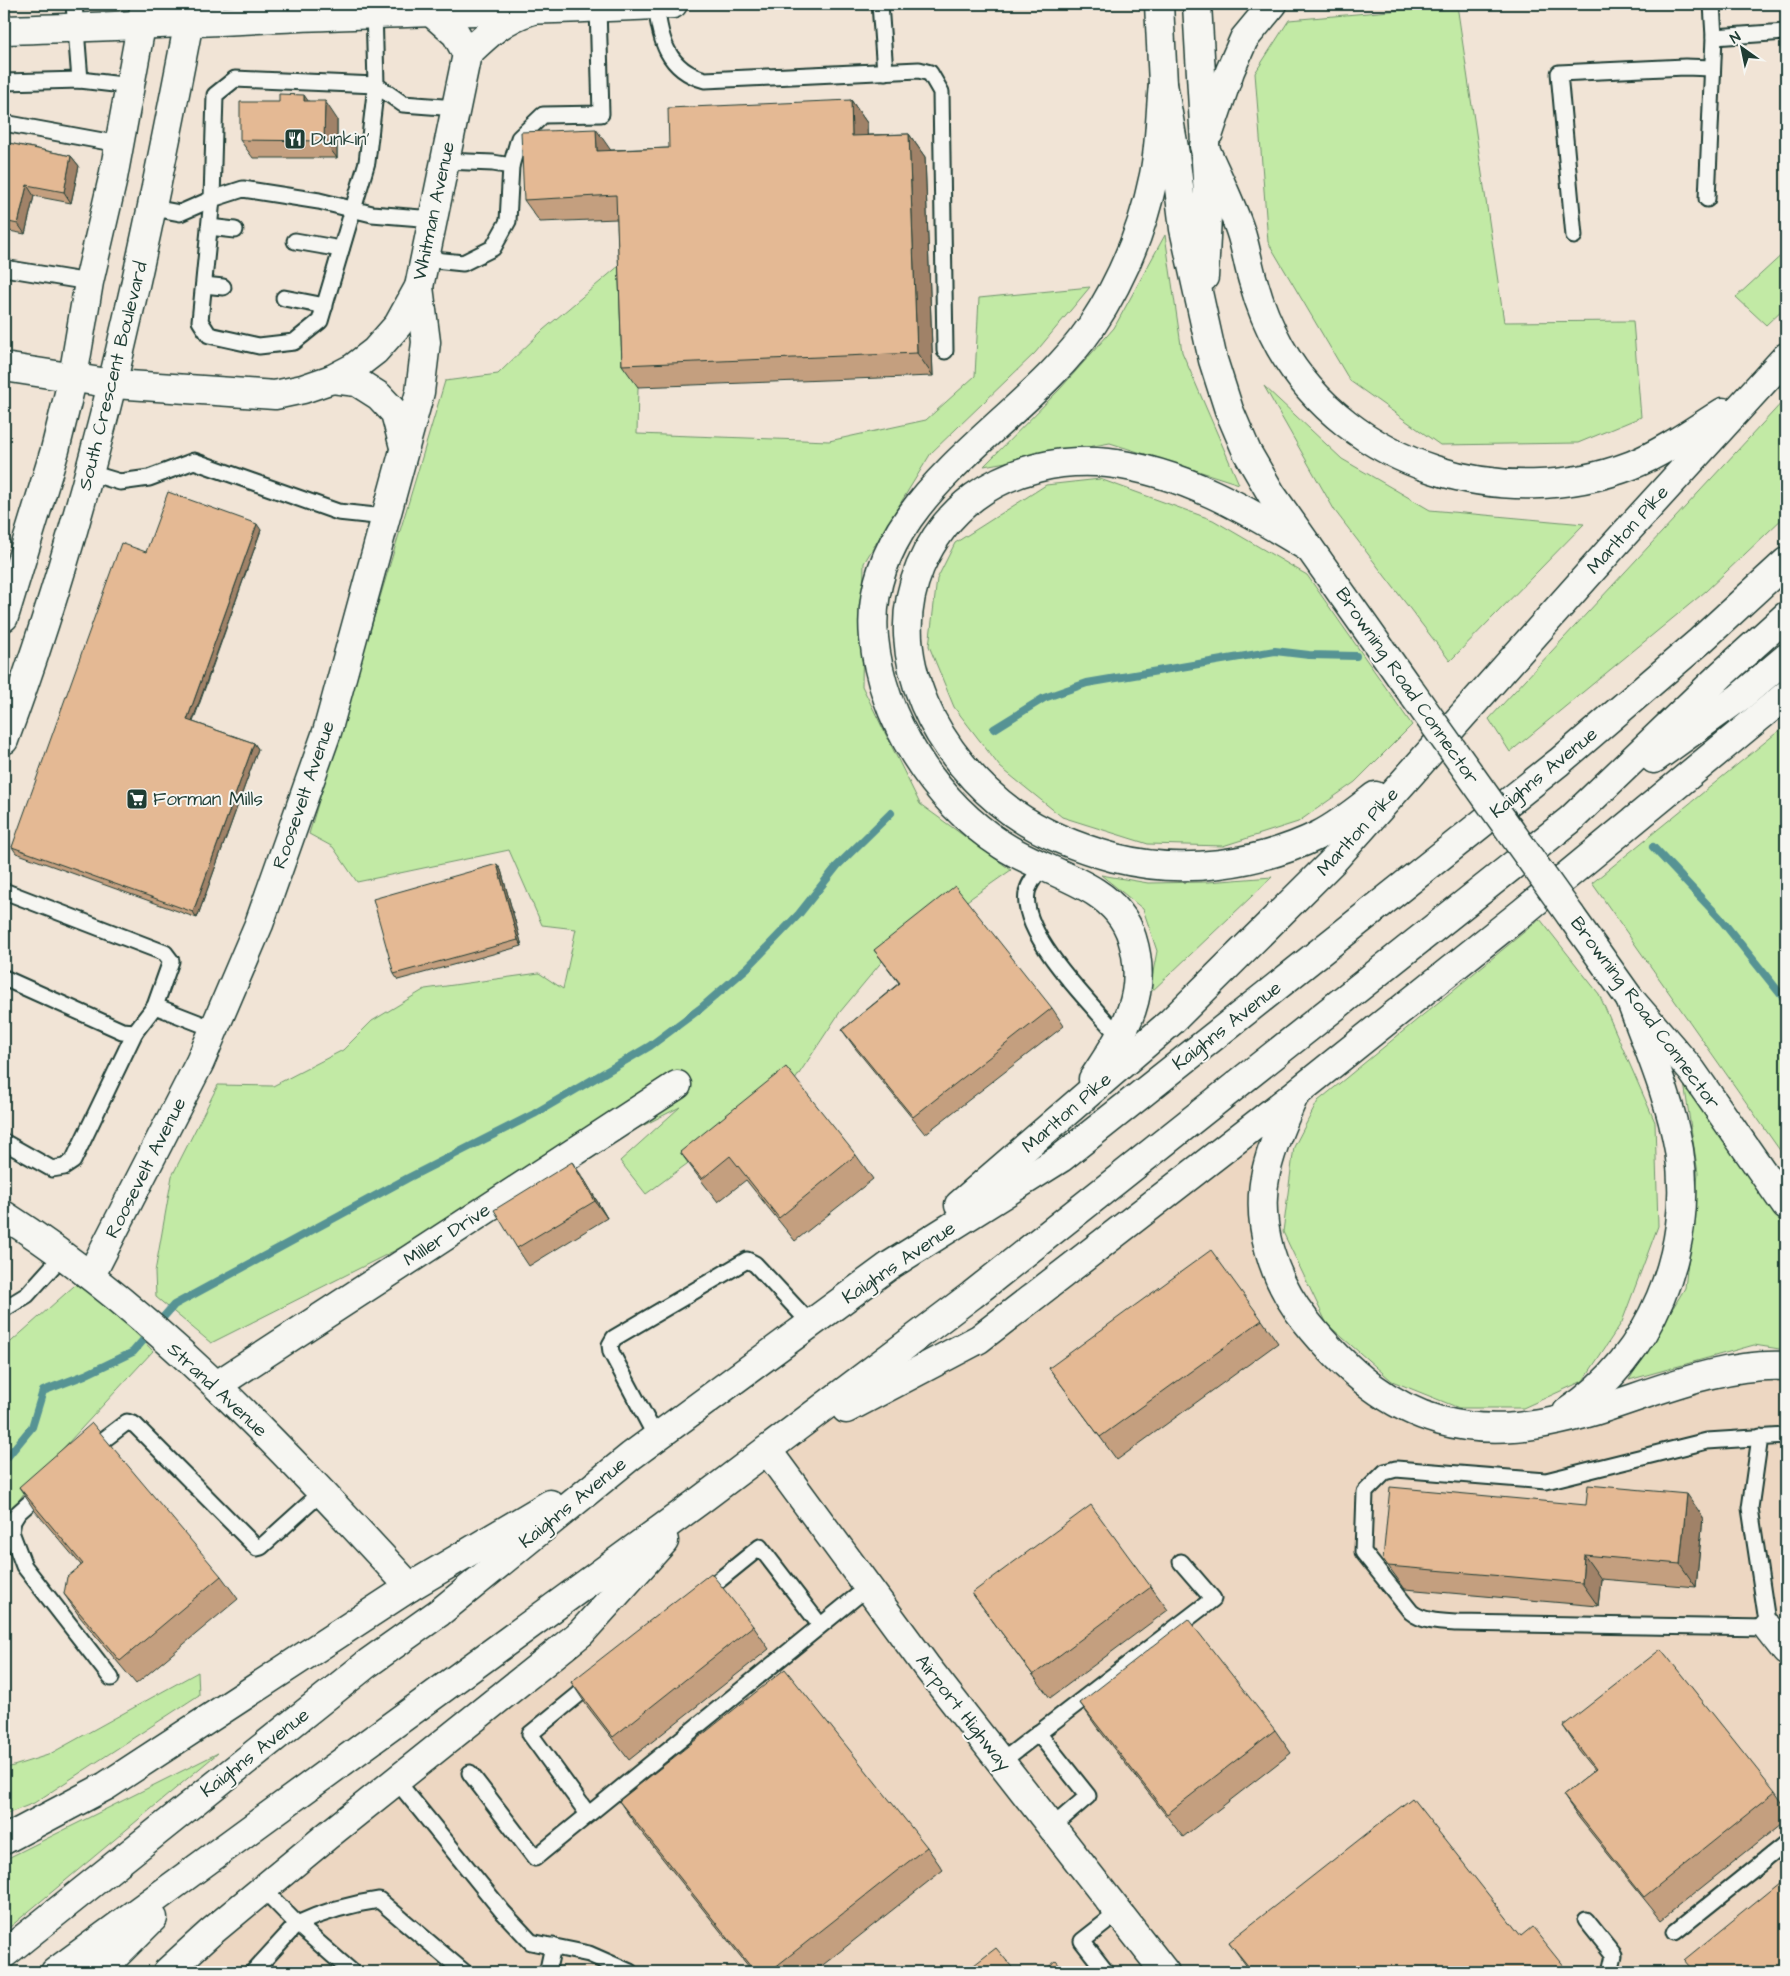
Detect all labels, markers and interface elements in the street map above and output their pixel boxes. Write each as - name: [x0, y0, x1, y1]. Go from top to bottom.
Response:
- north arrow: [1718, 22, 1768, 72]
- text: N: [1726, 27, 1745, 49]
- place label: Dunkin': [311, 126, 370, 153]
- restaurant icon: Dunkin': [283, 127, 307, 151]
- street label: Whitman Avenue: [406, 139, 462, 283]
- street label: South Crescent Boulevard: [71, 259, 155, 493]
- street label: Marlton Pike: [1581, 480, 1675, 580]
- street label: Browning Road Connector: [1328, 582, 1486, 791]
- street label: Roosevelt Avenue: [266, 717, 342, 873]
- street label: Kaighns Avenue: [1484, 721, 1604, 826]
- street label: Marlton Pike: [1311, 782, 1405, 882]
- place label: Forman Mills: [153, 786, 263, 813]
- supermarket icon: Forman Mills: [125, 787, 149, 811]
- street label: Browning Road Connector: [1563, 911, 1727, 1116]
- street label: Kaighns Avenue: [1167, 975, 1288, 1078]
- street label: Marlton Pike: [1016, 1066, 1118, 1160]
- street label: Roosevelt Avenue: [99, 1093, 193, 1243]
- street label: Miller Drive: [398, 1197, 496, 1273]
- street label: Kaighns Avenue: [837, 1215, 962, 1312]
- street label: Strand Avenue: [161, 1336, 273, 1444]
- street label: Kaighns Avenue: [513, 1451, 633, 1556]
- street label: Airport Highway: [908, 1649, 1018, 1778]
- street label: Kaighns Avenue: [195, 1702, 316, 1805]

